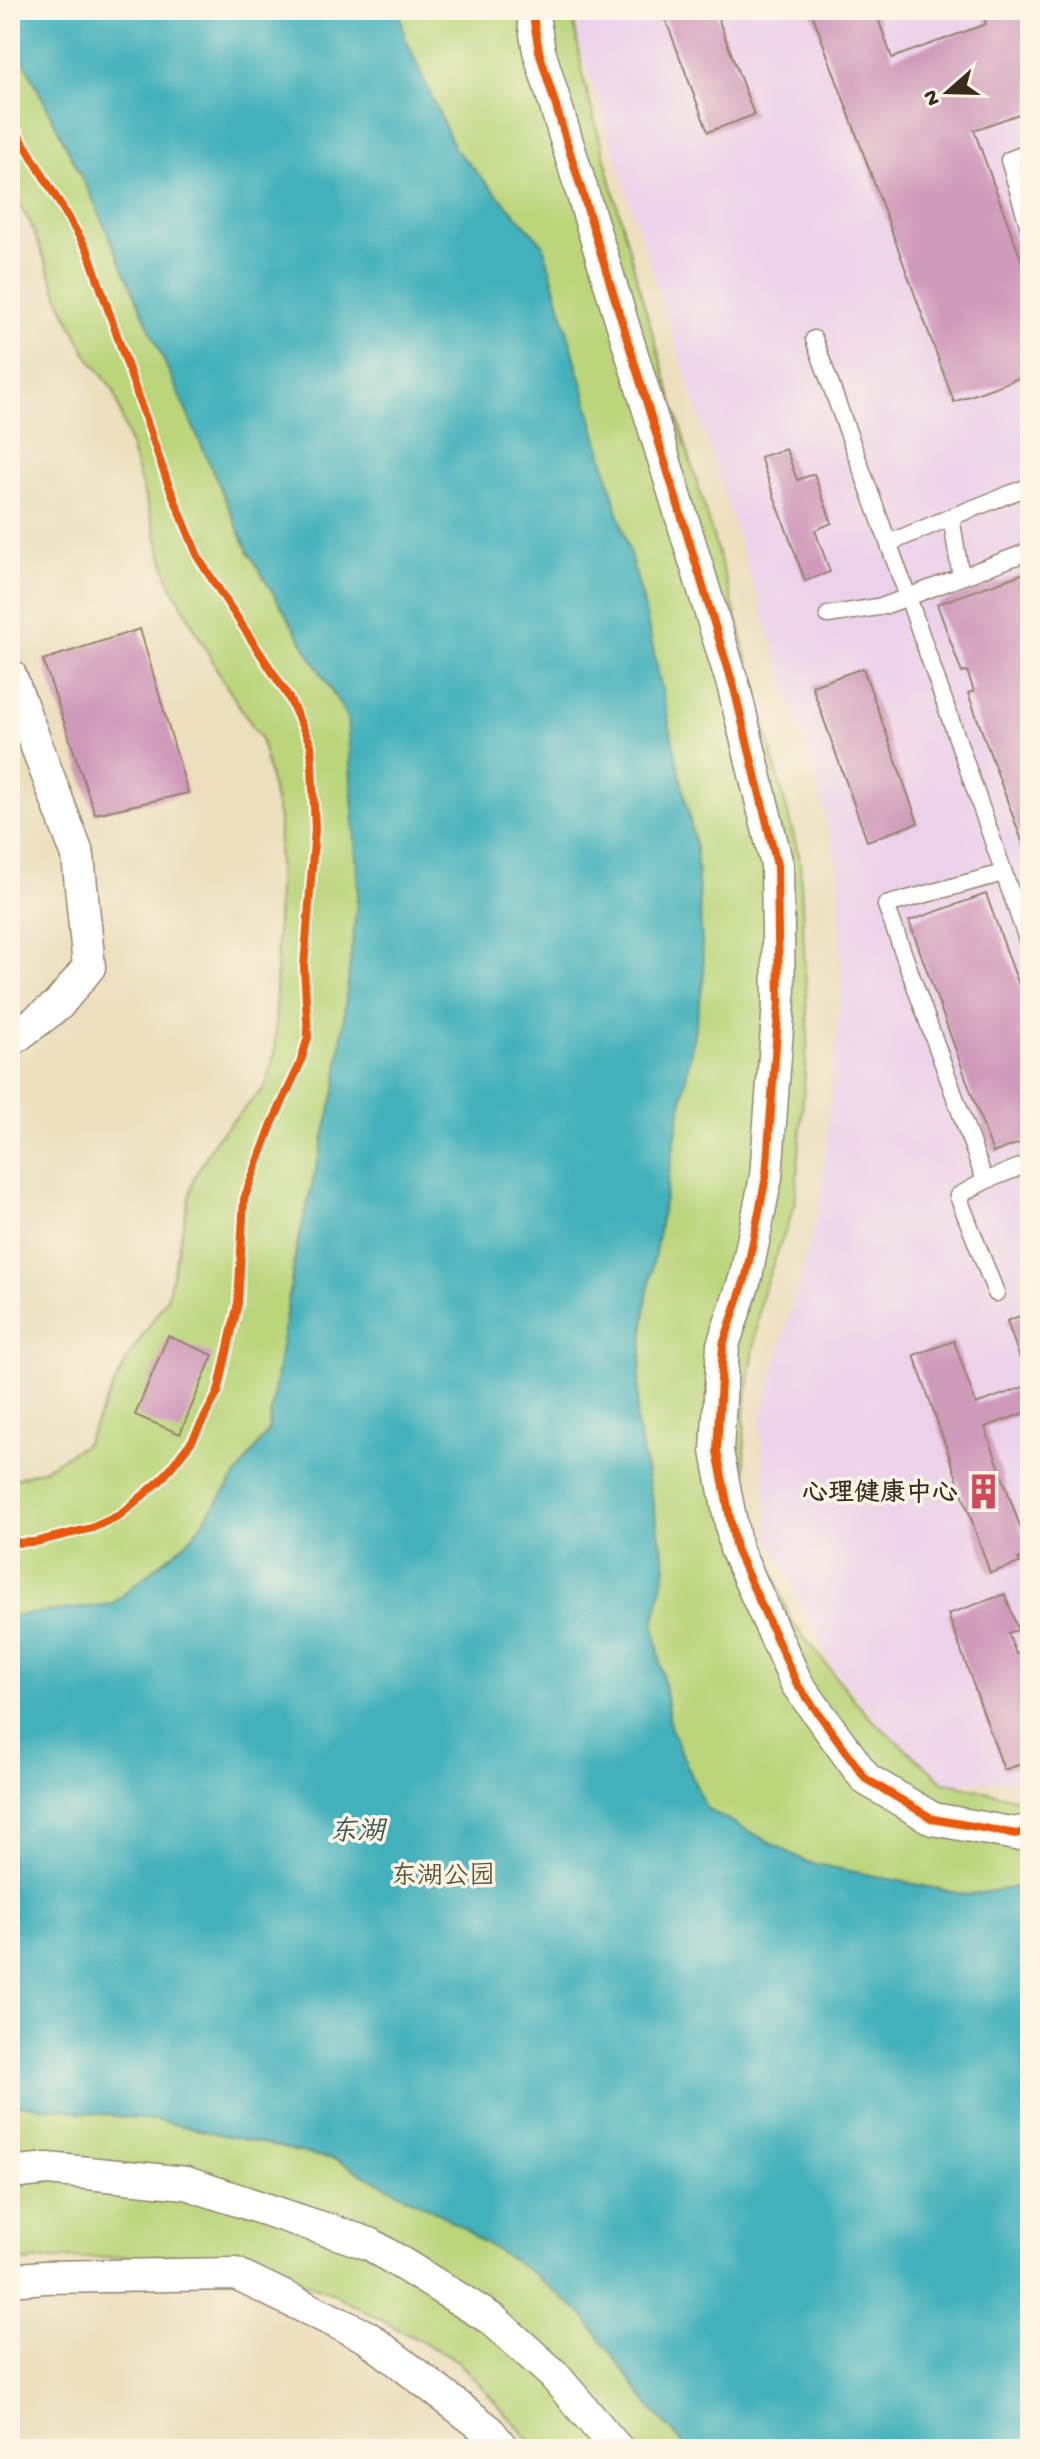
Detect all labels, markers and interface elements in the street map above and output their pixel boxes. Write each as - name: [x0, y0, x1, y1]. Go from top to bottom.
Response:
- north arrow: [908, 52, 988, 132]
- text: N: [918, 86, 948, 109]
- building icon: 心理健康中心: [965, 1472, 1003, 1510]
- place label: 心理健康中心: [802, 1478, 958, 1511]
- water label: 东湖: [329, 1816, 388, 1850]
- park label: 东湖公园: [391, 1861, 495, 1894]

